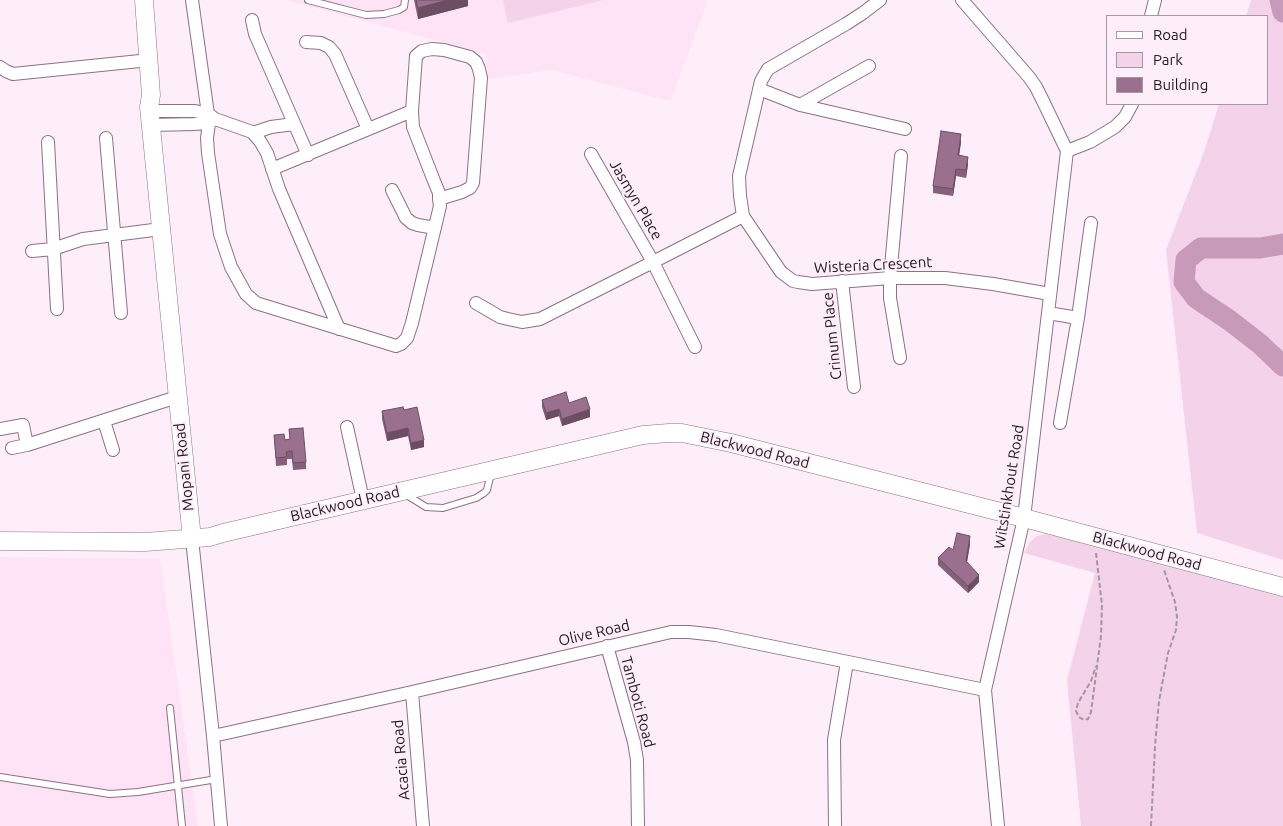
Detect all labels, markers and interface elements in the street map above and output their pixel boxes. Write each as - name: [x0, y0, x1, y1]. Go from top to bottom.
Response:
- legend: [1106, 15, 1268, 105]
- text: Road: [1153, 26, 1188, 43]
- text: Park: [1153, 51, 1183, 68]
- text: Building: [1153, 76, 1208, 93]
- street label: Jasmyn Place: [606, 157, 666, 243]
- street label: Wisteria Crescent: [813, 253, 933, 277]
- street label: Crinum Place: [818, 291, 846, 381]
- street label: Mopani Road: [170, 422, 198, 512]
- street label: Witstinkhout Road: [990, 424, 1028, 550]
- street label: Blackwood Road: [699, 428, 811, 472]
- street label: Blackwood Road: [289, 483, 401, 525]
- street label: Blackwood Road: [1091, 528, 1203, 574]
- street label: Olive Road: [557, 616, 631, 650]
- street label: Tamboti Road: [617, 655, 659, 749]
- street label: Acacia Road: [389, 719, 413, 801]

